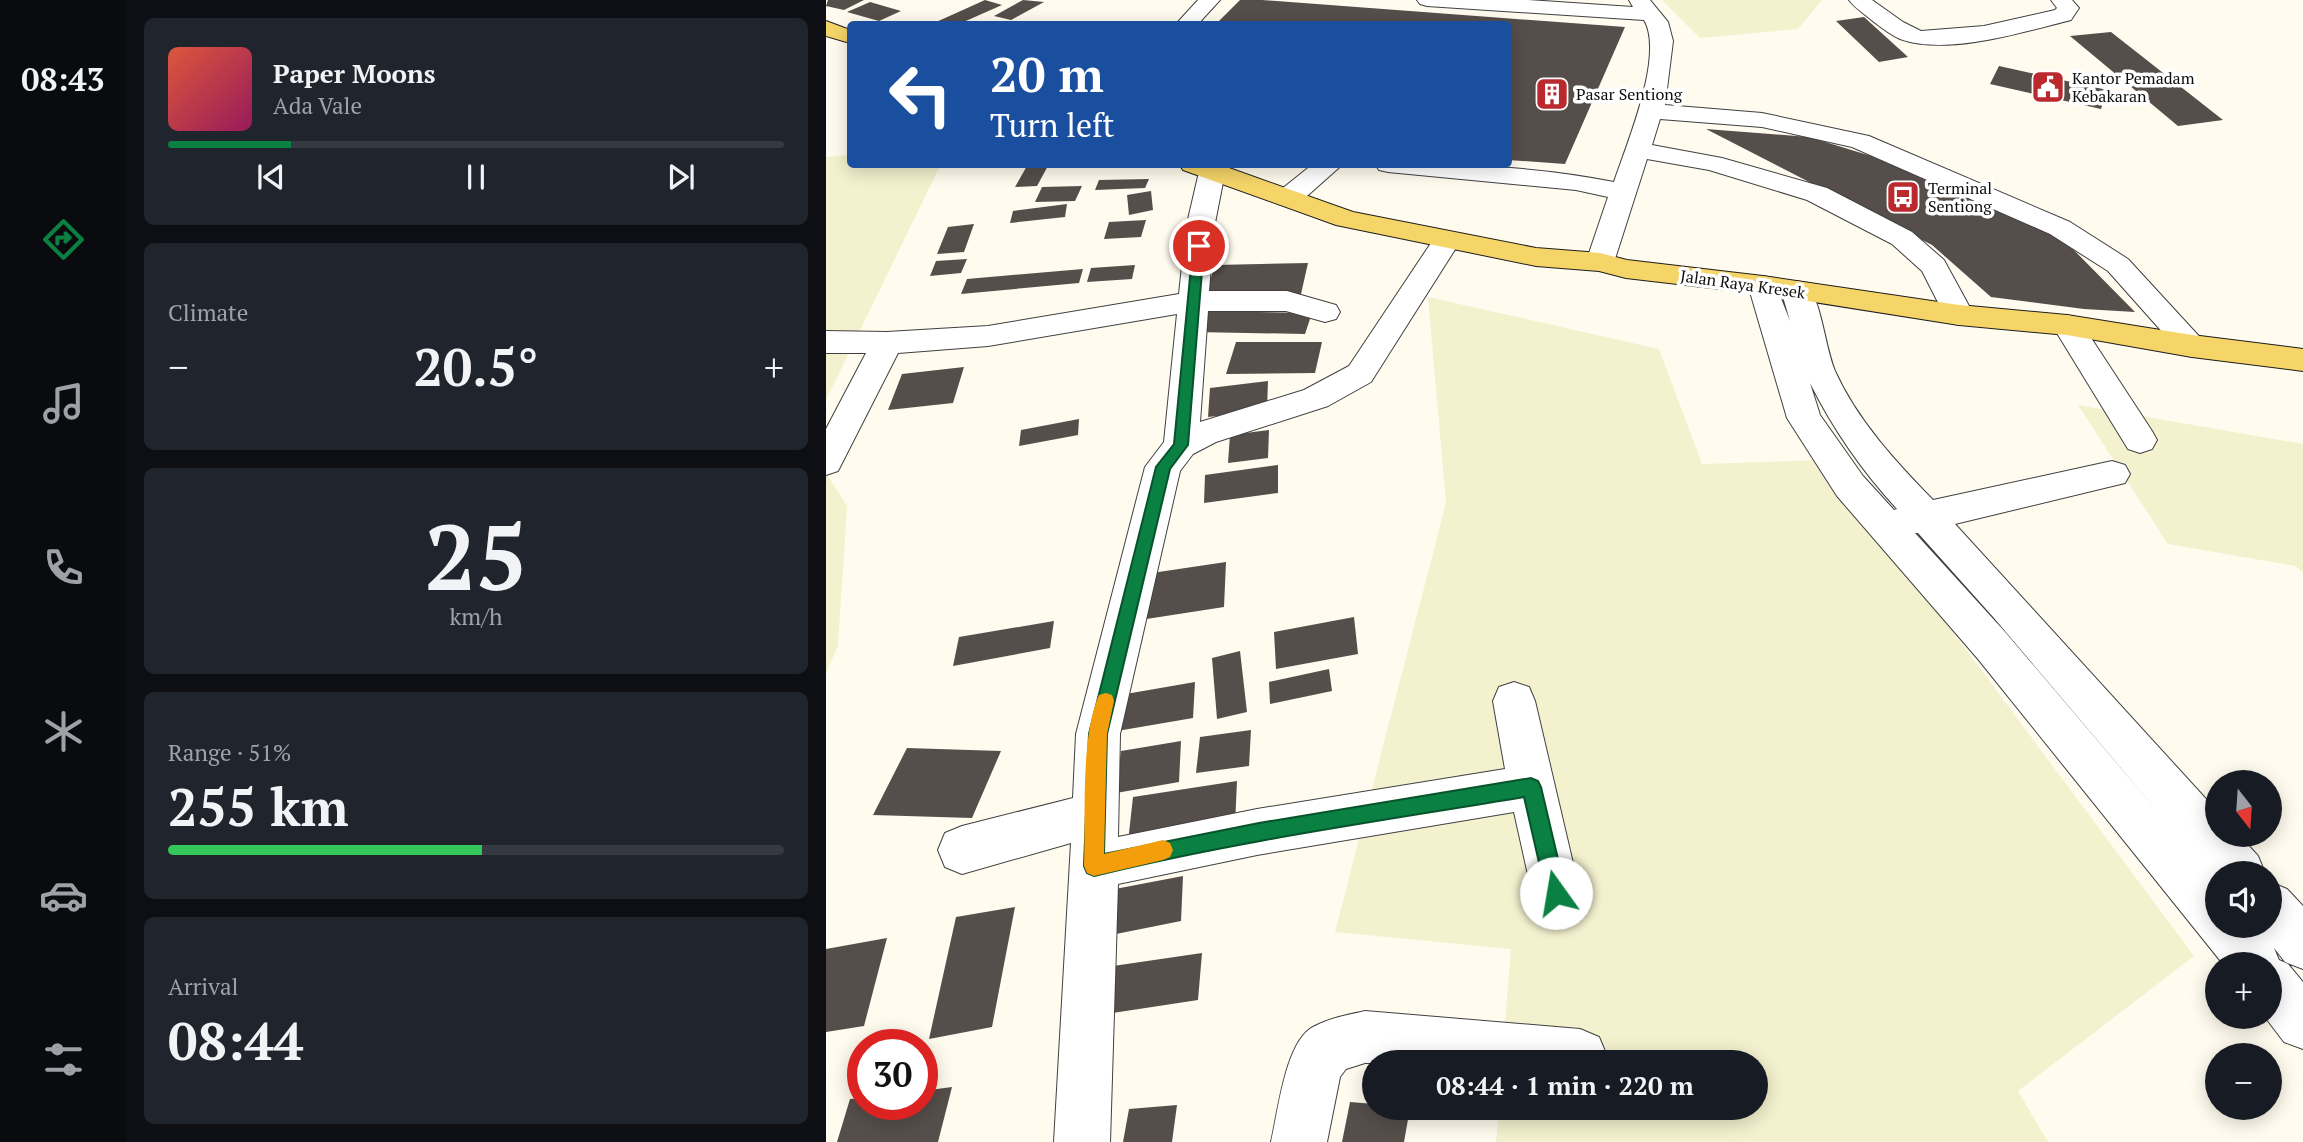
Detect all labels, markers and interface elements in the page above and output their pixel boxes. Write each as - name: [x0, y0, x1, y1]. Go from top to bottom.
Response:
- text: 20 m: [990, 41, 1104, 106]
- icon: left: [875, 49, 966, 140]
- text: Paper Moons: [273, 56, 436, 90]
- text: 08:43: [21, 58, 105, 100]
- place label: Kantor Pemadam Kebakaran: [2072, 67, 2195, 107]
- public building icon: Kantor Pemadam Kebakaran: [2029, 68, 2067, 106]
- building icon: Pasar Sentiong: [1533, 75, 1571, 113]
- place label: Pasar Sentiong: [1576, 83, 1683, 105]
- text: Ada Vale: [273, 90, 362, 121]
- text: Turn left: [990, 104, 1114, 146]
- icon: previous: [252, 158, 290, 196]
- icon: pause: [457, 158, 495, 196]
- icon: next: [662, 158, 700, 196]
- place label: Terminal Sentiong: [1928, 177, 1992, 217]
- bus stop icon: Terminal Sentiong: [1884, 178, 1922, 216]
- icon: directions: [39, 215, 88, 264]
- pin: [1169, 216, 1229, 276]
- icon: arrive: [1180, 227, 1218, 265]
- street label: Jalan Raya Kresek: [1679, 264, 1808, 304]
- text: Climate: [168, 297, 248, 328]
- text: 20.5°: [413, 332, 539, 401]
- text: −: [168, 342, 188, 392]
- text: +: [764, 342, 784, 392]
- icon: music: [39, 379, 88, 428]
- text: 25: [425, 495, 527, 616]
- icon: phone: [39, 543, 88, 592]
- text: km/h: [449, 601, 503, 632]
- icon: climate: [39, 707, 88, 756]
- text: Range · 51%: [168, 737, 291, 768]
- north arrow: [2205, 770, 2282, 847]
- map controls: [2205, 770, 2282, 1120]
- text: 255 km: [168, 772, 349, 841]
- position arrow: [1519, 856, 1593, 930]
- button: sound: [2205, 861, 2282, 938]
- icon: car: [39, 871, 88, 920]
- button: +: [2205, 952, 2282, 1029]
- text: Arrival: [168, 971, 239, 1002]
- text: 08:44: [168, 1006, 303, 1075]
- speed limit sign: 30: [847, 1029, 938, 1120]
- icon: filters: [39, 1035, 88, 1084]
- button: −: [2205, 1043, 2282, 1120]
- text: 08:44 · 1 min · 220 m: [1436, 1068, 1694, 1102]

